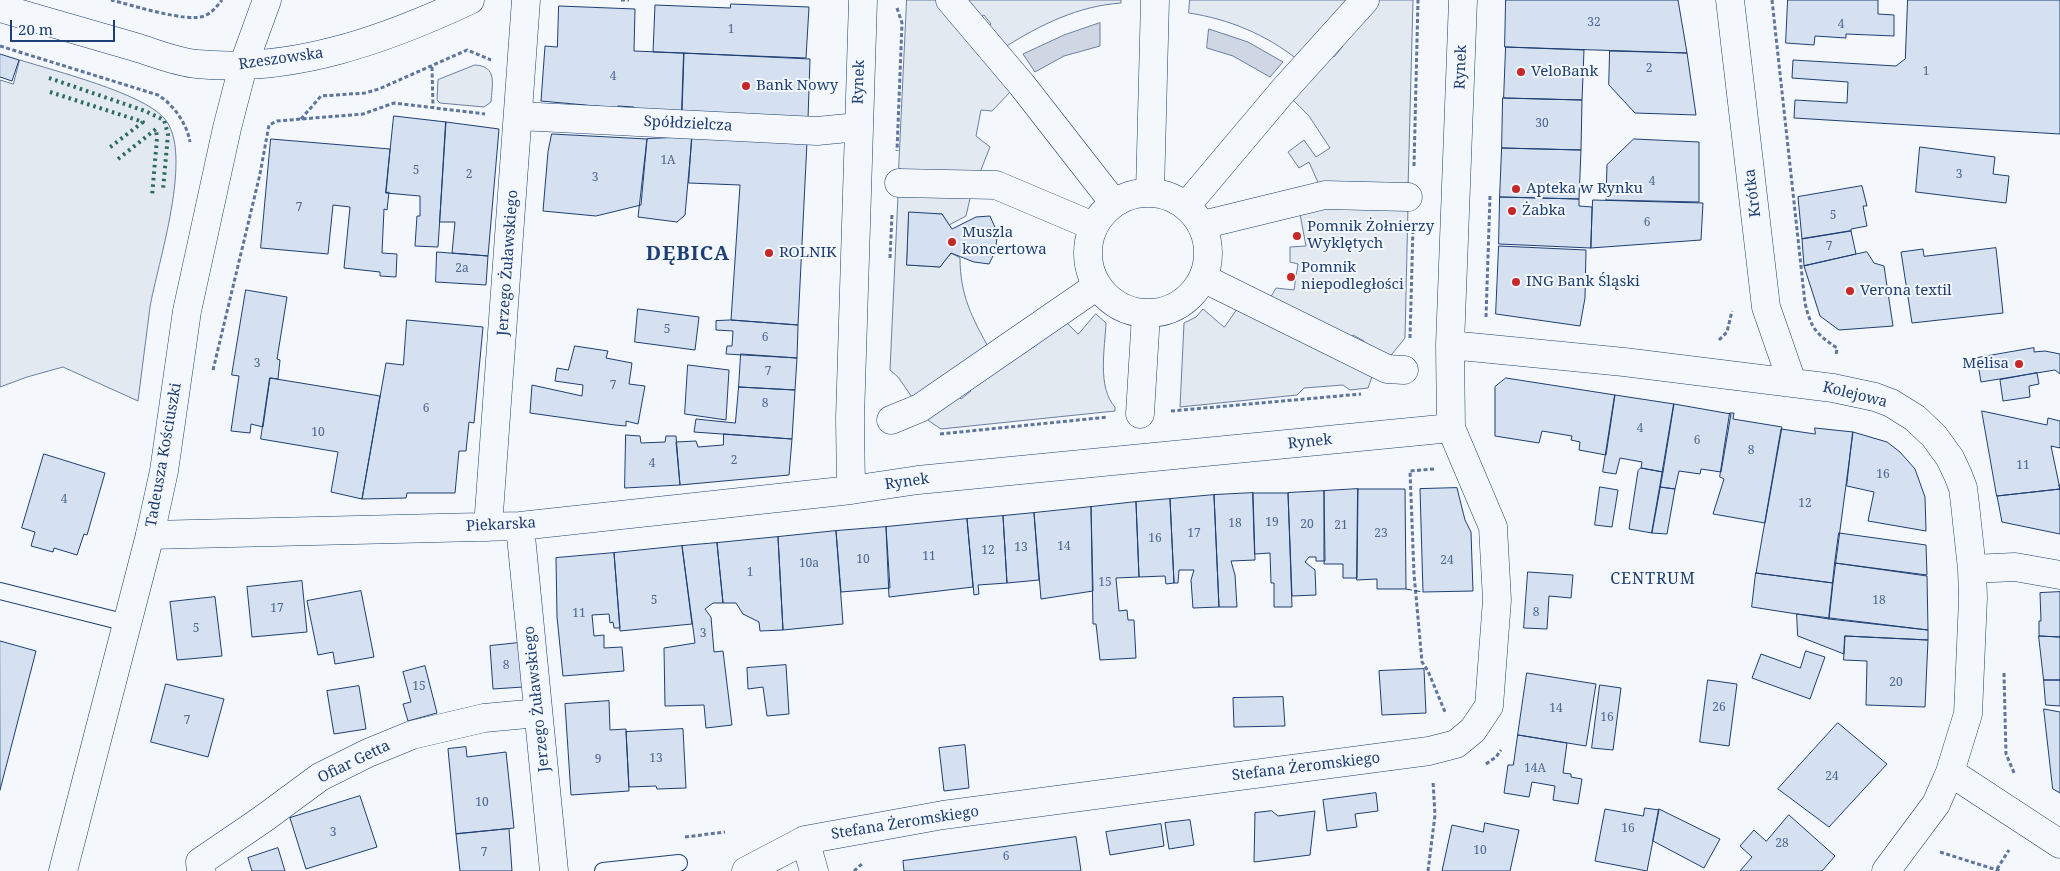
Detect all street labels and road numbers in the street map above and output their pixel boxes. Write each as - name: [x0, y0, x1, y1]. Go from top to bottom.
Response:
- street label: Rzeszowska: [237, 44, 325, 74]
- street label: Rynek: [1451, 44, 1471, 90]
- street label: Rynek: [849, 59, 869, 105]
- street label: Spółdzielcza: [643, 113, 733, 135]
- street label: Krótka: [1741, 168, 1765, 218]
- street label: Jerzego Żuławskiego: [494, 189, 522, 337]
- street label: Kolejowa: [1821, 378, 1889, 412]
- street label: Tadeusza Kościuszki: [142, 382, 186, 528]
- street label: Rynek: [1287, 431, 1333, 453]
- street label: Rynek: [884, 470, 930, 494]
- street label: Piekarska: [465, 514, 537, 536]
- street label: Jerzego Żuławskiego: [520, 625, 554, 773]
- street label: Ofiar Getta: [315, 737, 393, 787]
- street label: Stefana Żeromskiego: [1231, 749, 1381, 785]
- street label: Stefana Żeromskiego: [830, 802, 980, 844]

